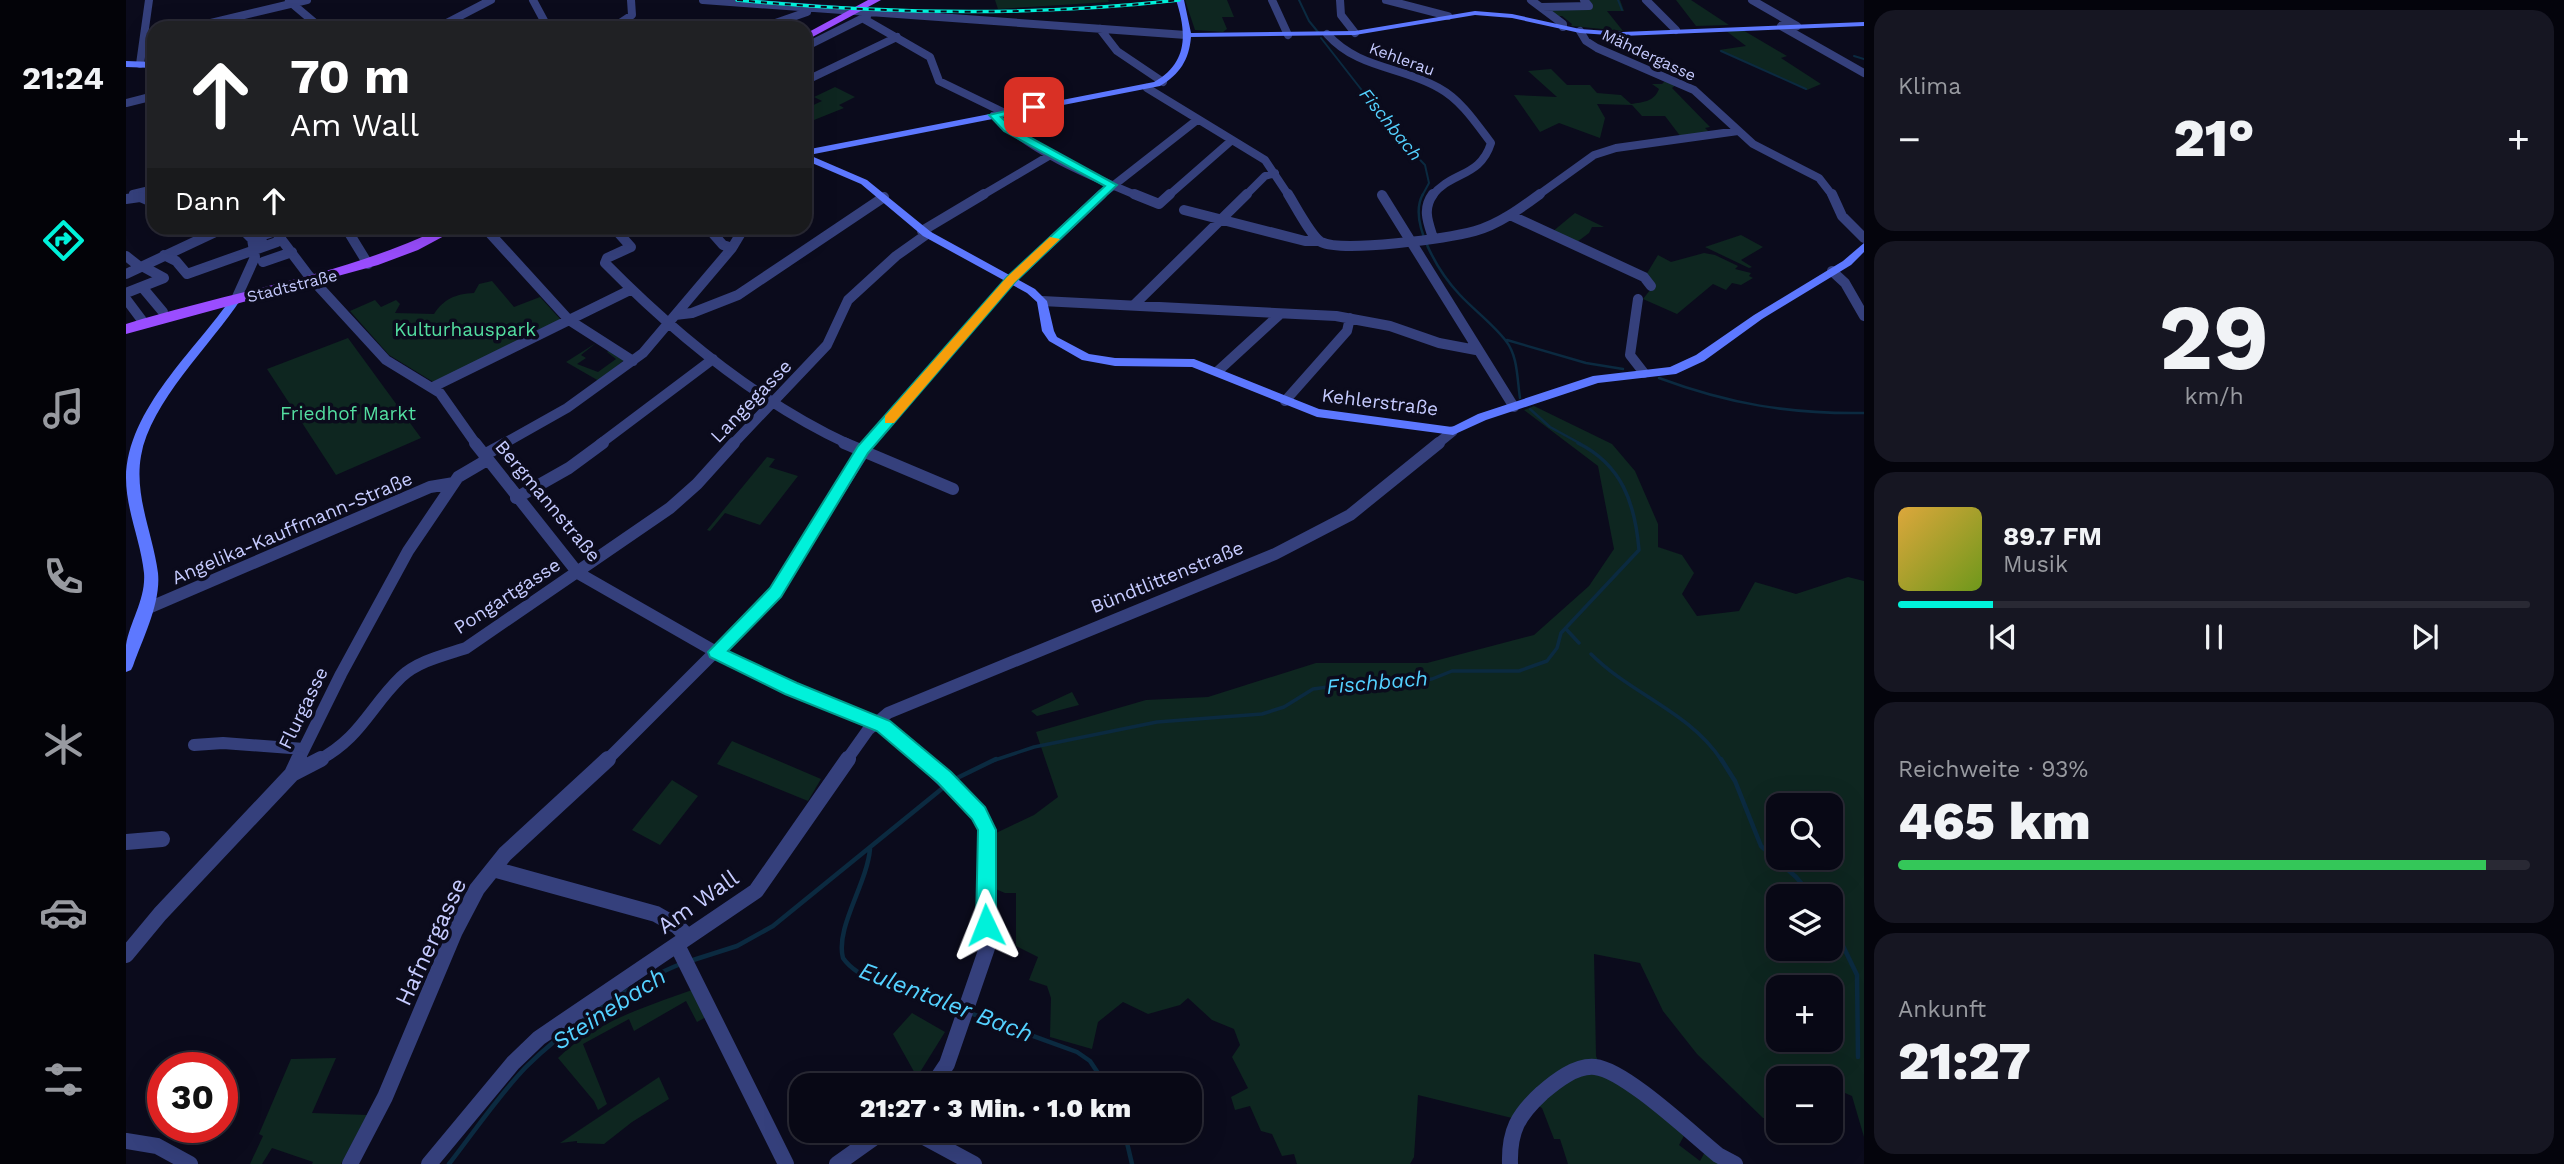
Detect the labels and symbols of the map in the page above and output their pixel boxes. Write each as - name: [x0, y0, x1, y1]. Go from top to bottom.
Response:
- street label: Mähdergasse: [1599, 25, 1699, 85]
- street label: Kehlerau: [1367, 38, 1437, 80]
- pin: [1004, 77, 1064, 137]
- water label: Fischbach: [1355, 83, 1427, 165]
- street label: Stadtstraße: [245, 266, 339, 306]
- park label: Kulturhauspark: [394, 318, 536, 341]
- street label: Langegasse: [706, 355, 796, 447]
- street label: Kehlerstraße: [1320, 383, 1440, 421]
- park label: Friedhof Markt: [280, 402, 416, 425]
- street label: Bergmannstraße: [490, 435, 606, 567]
- street label: Angelika-Kauffmann-Straße: [168, 467, 416, 589]
- street label: Bündtlittenstraße: [1087, 536, 1247, 618]
- street label: Pongartgasse: [449, 553, 565, 639]
- street label: Flurgasse: [273, 663, 333, 753]
- water label: Fischbach: [1325, 665, 1429, 699]
- street label: Am Wall: [652, 864, 744, 940]
- street label: Hafnergasse: [390, 874, 472, 1010]
- position arrow: [949, 888, 1023, 962]
- water label: Eulentaler Bach: [855, 956, 1037, 1048]
- water label: Steinebach: [547, 962, 671, 1056]
- speed limit sign: 30: [147, 1052, 238, 1143]

